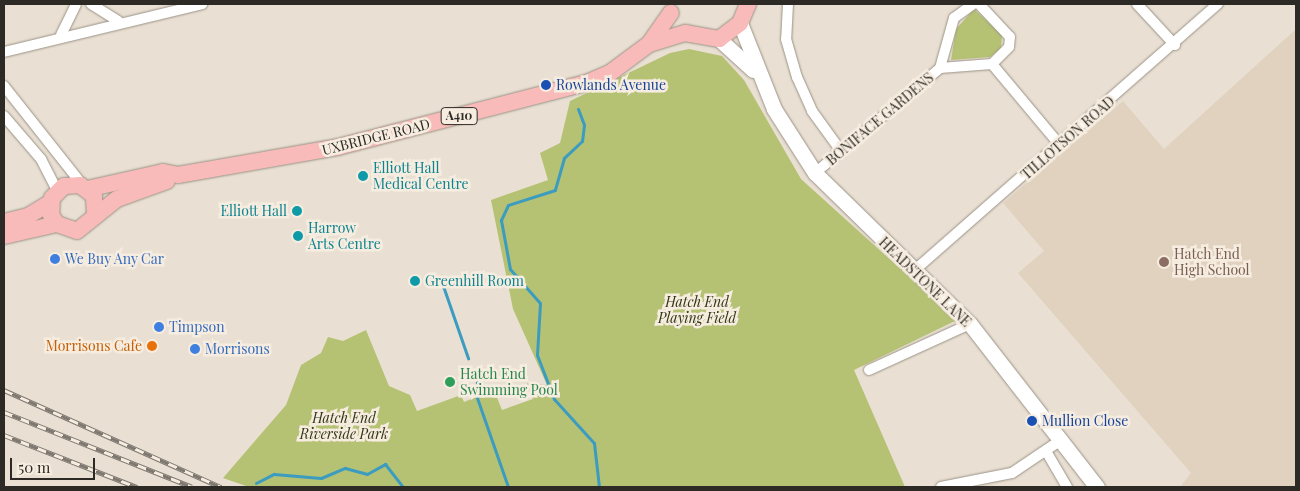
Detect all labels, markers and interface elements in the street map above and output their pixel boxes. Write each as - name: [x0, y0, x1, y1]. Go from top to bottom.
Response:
- street label: BONIFACE GARDENS: [823, 69, 937, 169]
- place label: Rowlands Avenue: [556, 77, 666, 93]
- marker: Rowlands Avenue: [540, 79, 552, 91]
- street label: TILLOTSON ROAD: [1018, 93, 1118, 183]
- road number: A410: [440, 106, 478, 125]
- street label: UXBRIDGE ROAD: [320, 115, 432, 159]
- place label: Elliott Hall Medical Centre: [373, 160, 469, 192]
- marker: Elliott Hall Medical Centre: [357, 170, 369, 182]
- place label: Elliott Hall: [220, 203, 287, 219]
- marker: Elliott Hall: [291, 205, 303, 217]
- place label: Harrow Arts Centre: [308, 220, 381, 252]
- marker: Harrow Arts Centre: [292, 230, 304, 242]
- street label: HEADSTONE LANE: [876, 234, 974, 330]
- place label: Hatch End High School: [1174, 246, 1250, 278]
- place label: We Buy Any Car: [65, 251, 165, 267]
- marker: We Buy Any Car: [49, 253, 61, 265]
- marker: Hatch End High School: [1158, 256, 1170, 268]
- place label: Greenhill Room: [425, 273, 524, 289]
- marker: Greenhill Room: [409, 275, 421, 287]
- park label: Hatch End Playing Field: [658, 294, 736, 326]
- place label: Timpson: [169, 319, 225, 335]
- marker: Timpson: [153, 321, 165, 333]
- place label: Morrisons Cafe: [46, 338, 142, 354]
- marker: Morrisons Cafe: [146, 340, 158, 352]
- place label: Morrisons: [205, 341, 270, 357]
- marker: Morrisons: [189, 343, 201, 355]
- place label: Hatch End Swimming Pool: [460, 366, 558, 398]
- marker: Hatch End Swimming Pool: [444, 376, 456, 388]
- park label: Hatch End Riverside Park: [300, 410, 388, 442]
- place label: Mullion Close: [1042, 413, 1128, 429]
- marker: Mullion Close: [1026, 415, 1038, 427]
- scale bar: [12, 448, 98, 480]
- text: 50 m: [18, 457, 50, 477]

